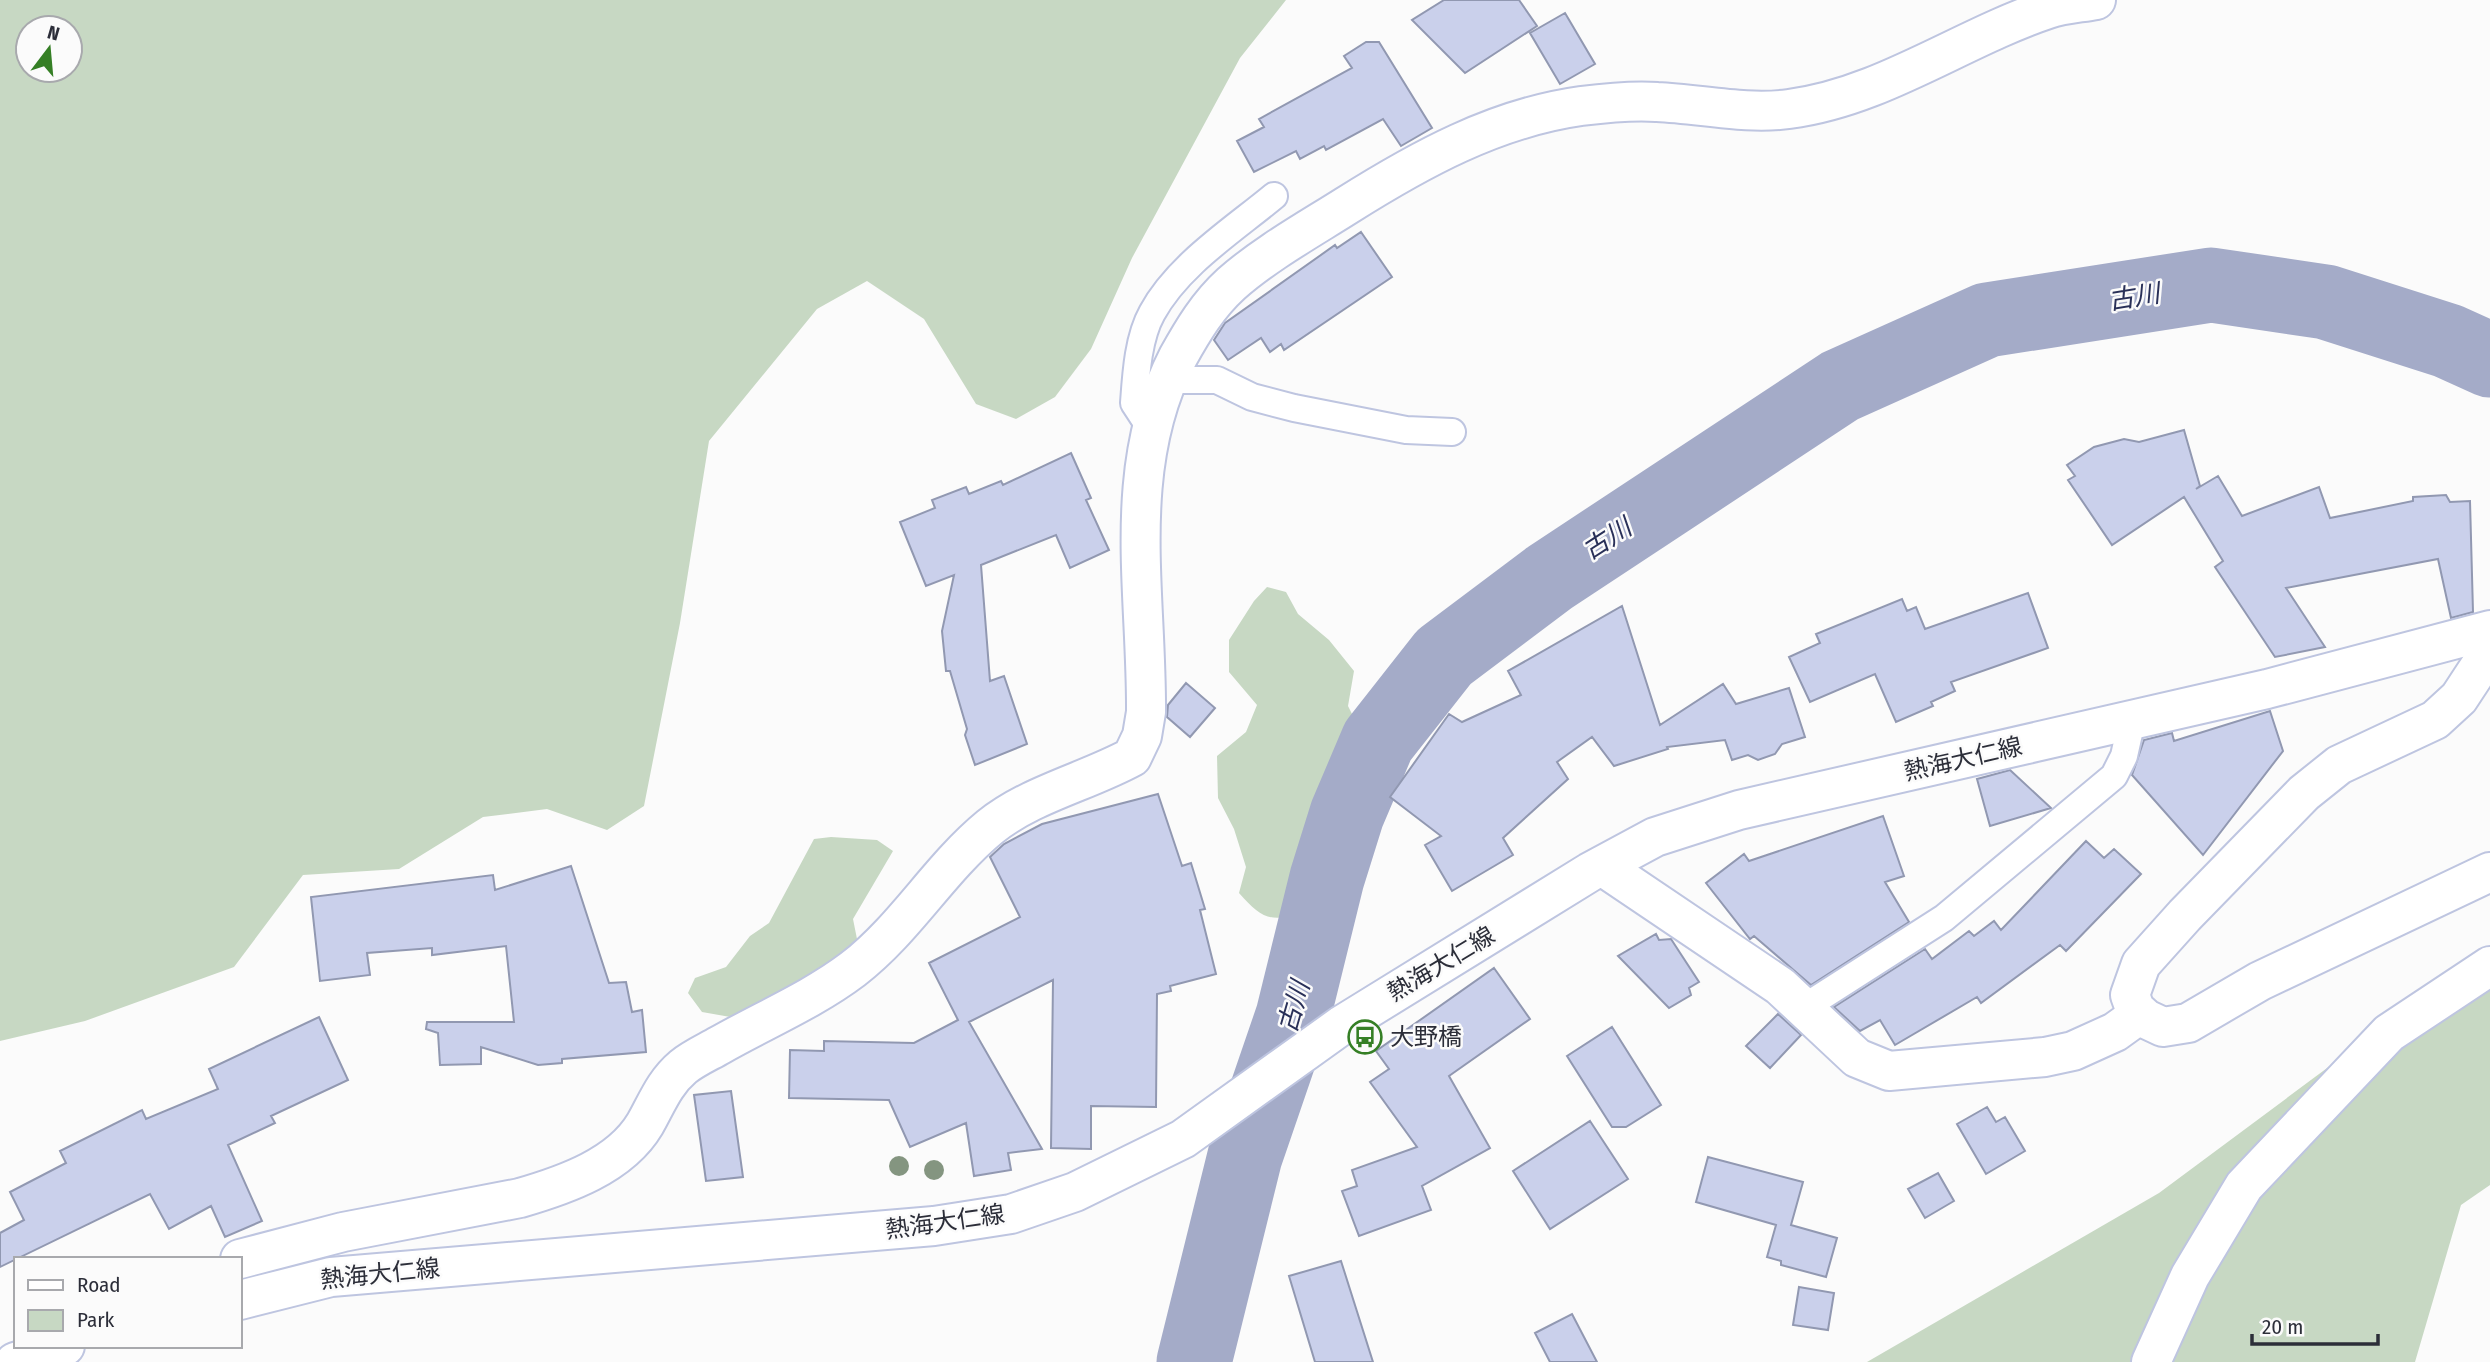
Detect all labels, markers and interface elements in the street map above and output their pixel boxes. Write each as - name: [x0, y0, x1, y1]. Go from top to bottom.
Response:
- north arrow: [14, 14, 84, 84]
- text: N: [45, 21, 62, 46]
- water label: 古川: [2106, 277, 2165, 316]
- water label: 古川: [1577, 510, 1640, 566]
- street label: 熱海大仁線: [1901, 732, 2025, 786]
- street label: 熱海大仁線: [1382, 921, 1500, 1007]
- water label: 古川: [1272, 975, 1317, 1036]
- bus stop icon: 大野橋: [1346, 1018, 1384, 1056]
- place label: 大野橋: [1390, 1023, 1462, 1051]
- street label: 熱海大仁線: [884, 1200, 1006, 1244]
- street label: 熱海大仁線: [319, 1254, 441, 1294]
- legend: [14, 1257, 242, 1348]
- text: Road: [77, 1272, 121, 1298]
- scale bar: [2252, 1302, 2378, 1346]
- text: Park: [77, 1307, 115, 1333]
- text: 20 m: [2262, 1314, 2303, 1340]

